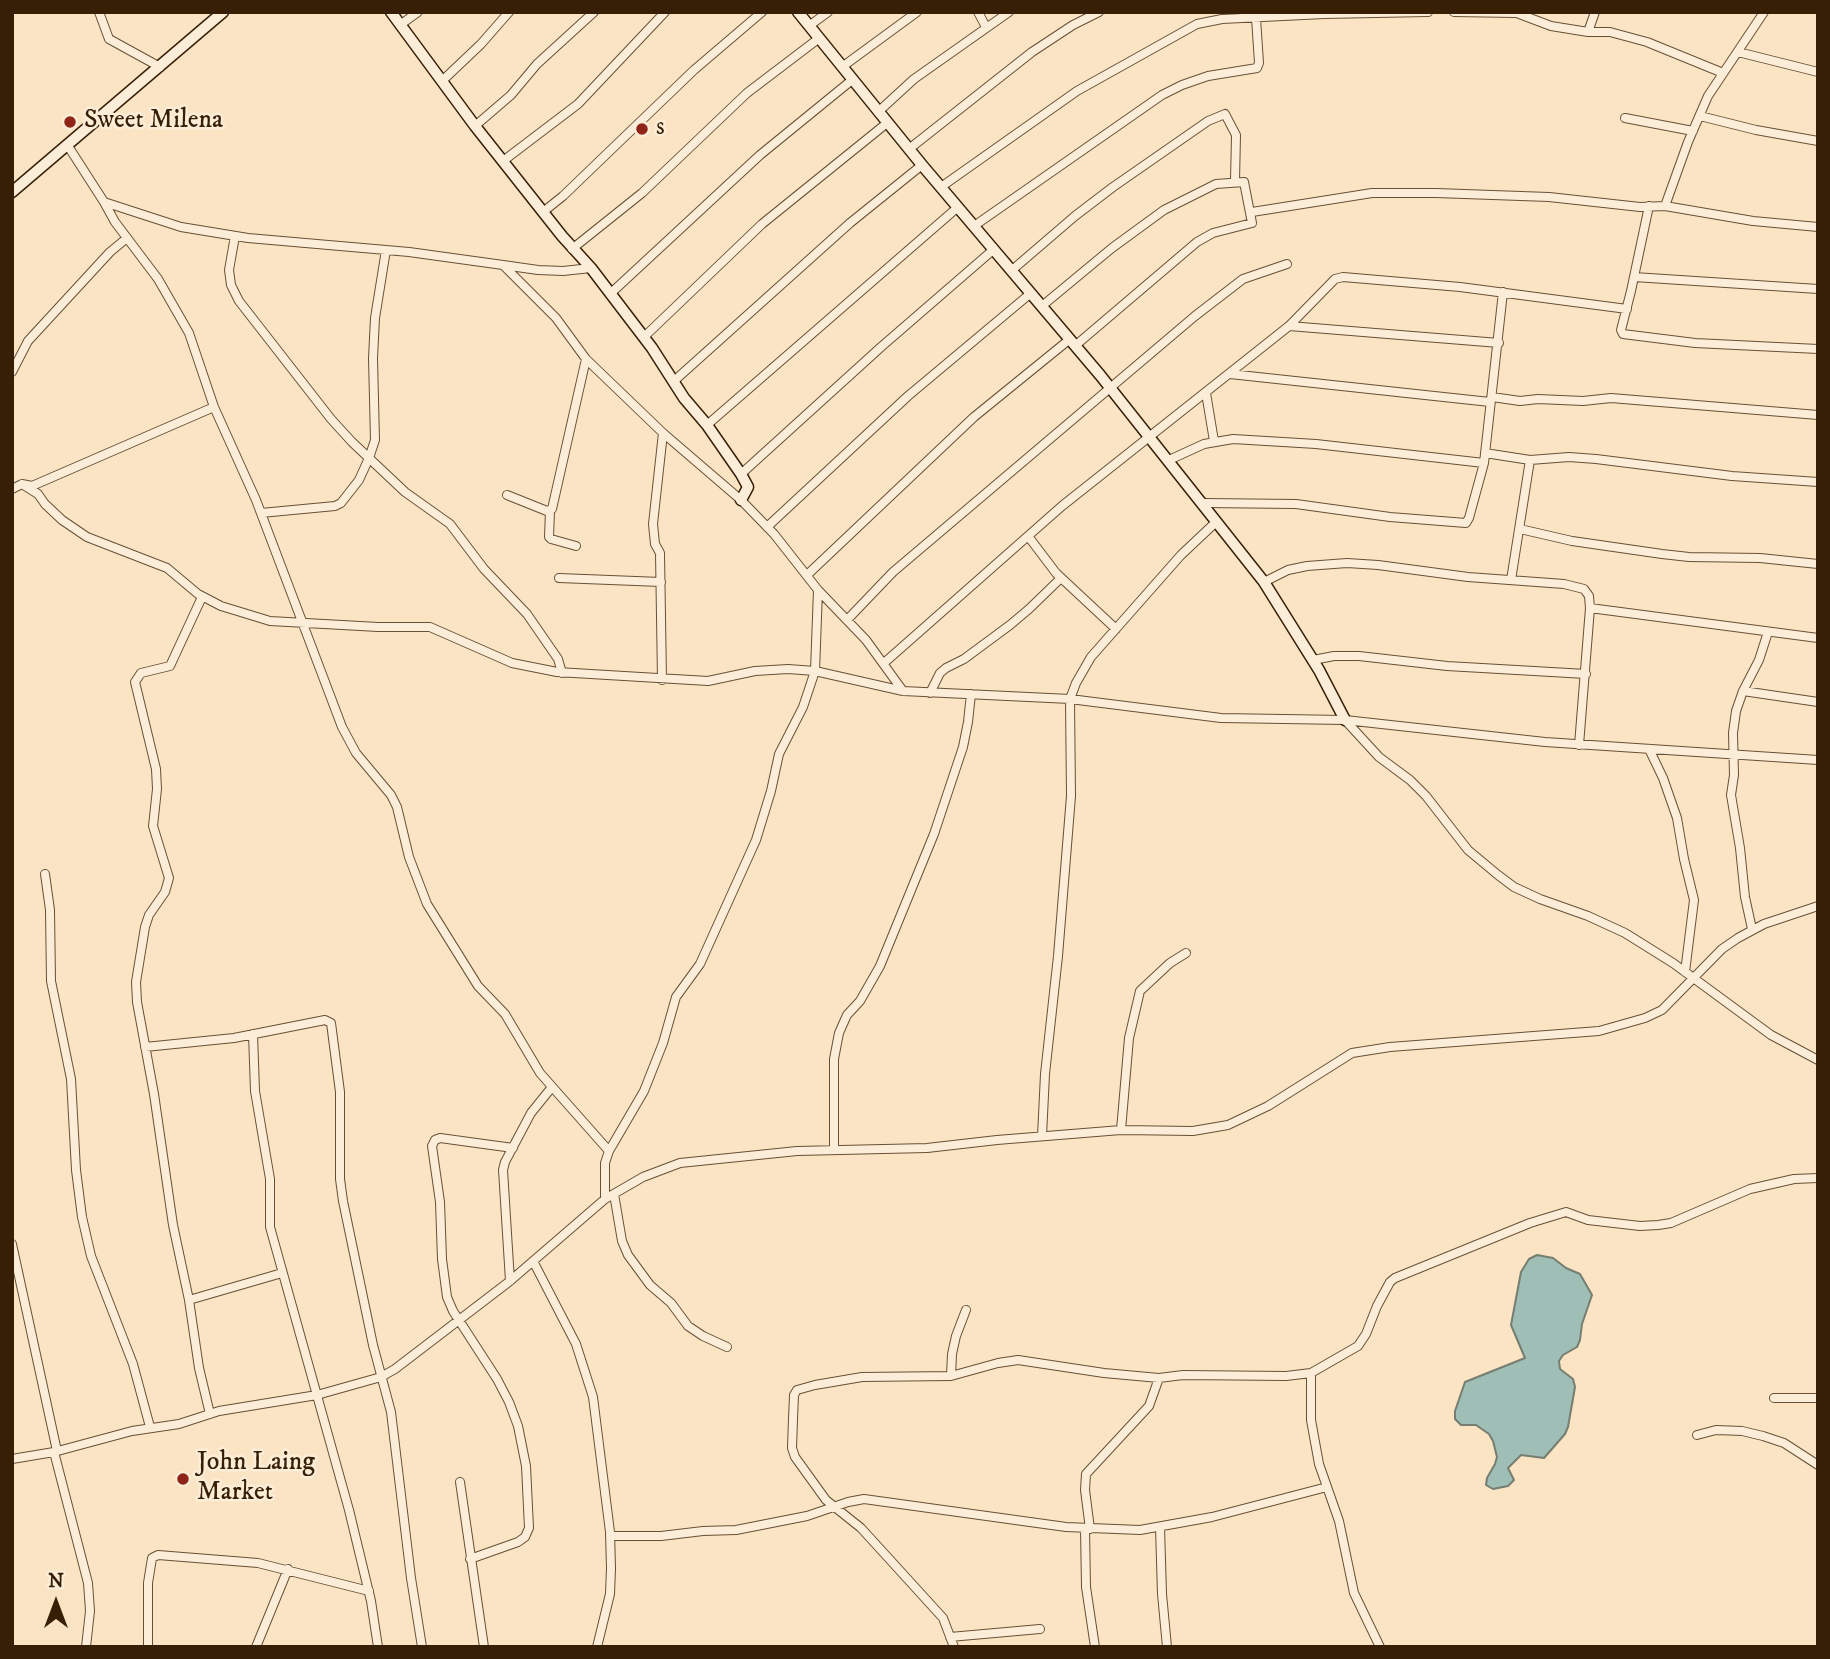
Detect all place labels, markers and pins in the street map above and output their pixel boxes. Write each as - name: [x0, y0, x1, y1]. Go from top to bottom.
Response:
- place label: Sweet Milena: [84, 106, 223, 138]
- place label: s: [656, 113, 665, 145]
- marker: Sweet Milena: [62, 114, 78, 130]
- marker: s: [634, 121, 650, 137]
- place label: John Laing Market: [197, 1448, 315, 1510]
- marker: John Laing Market: [175, 1471, 191, 1487]

